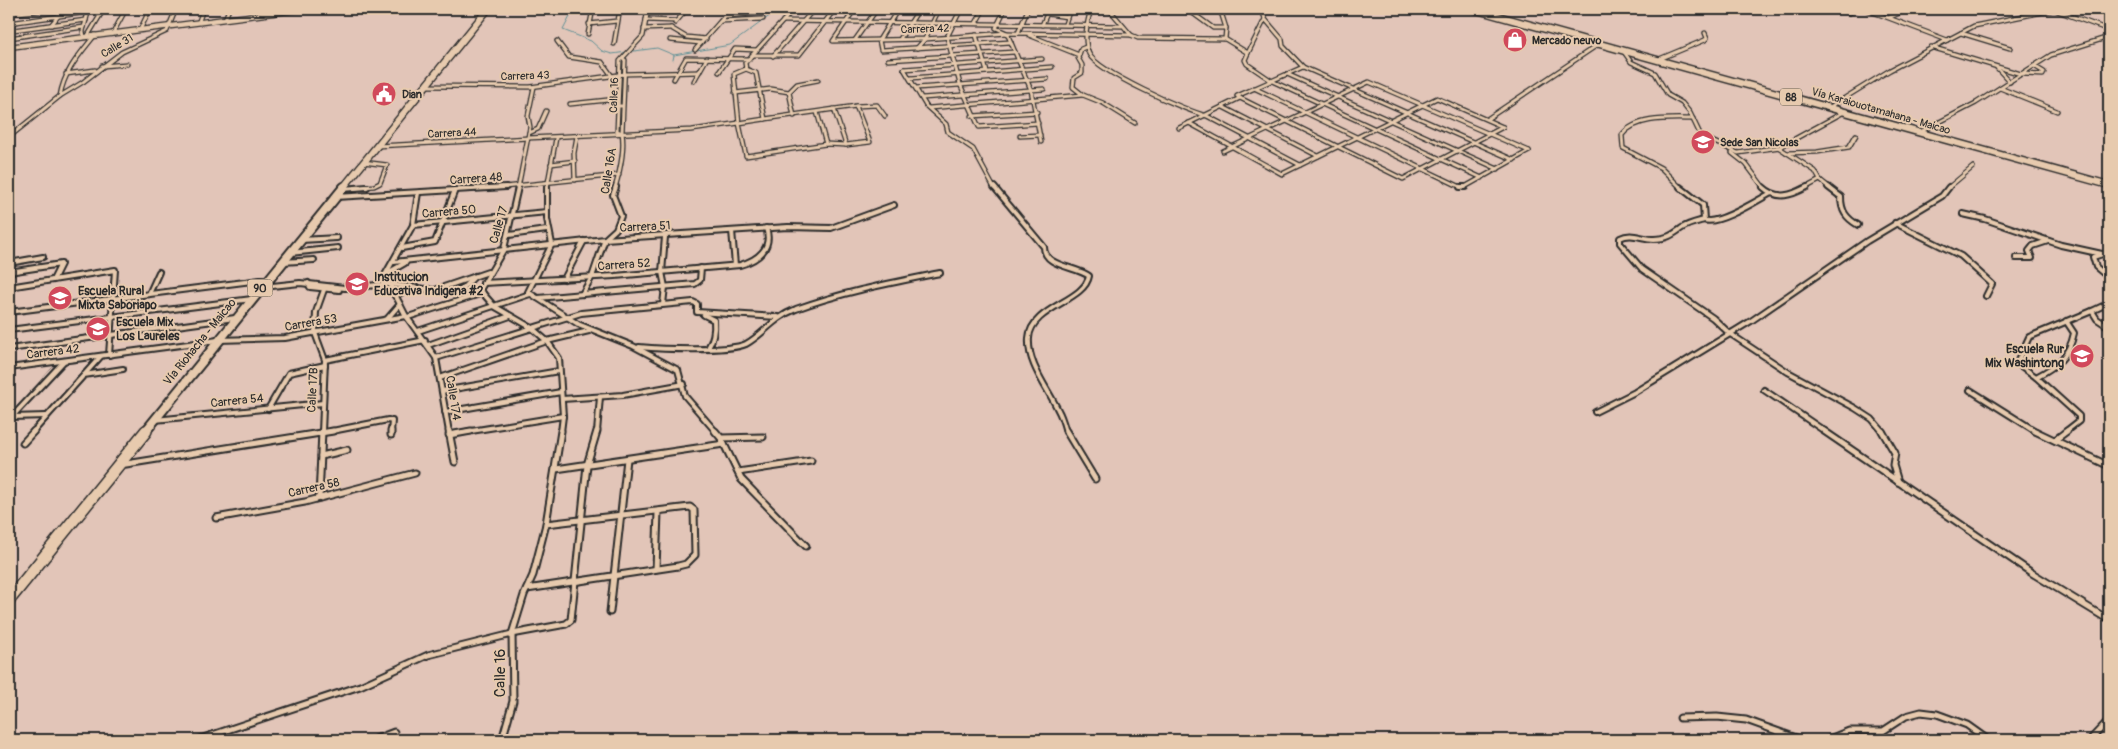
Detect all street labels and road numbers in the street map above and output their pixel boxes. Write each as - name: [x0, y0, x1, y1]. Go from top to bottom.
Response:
- street label: Carrera 42: [900, 22, 950, 36]
- street label: Calle 31: [98, 31, 136, 61]
- street label: Carrera 43: [500, 69, 550, 83]
- street label: Calle 16: [607, 77, 621, 113]
- street label: Vía Karaiouotamahana - Maicao: [1810, 85, 1952, 137]
- road number: 88: [1780, 88, 1802, 105]
- street label: Carrera 44: [427, 125, 477, 141]
- street label: Calle 16A: [598, 147, 620, 195]
- street label: Carrera 48: [449, 170, 503, 188]
- street label: Carrera 50: [421, 202, 477, 222]
- street label: Calle 17: [487, 204, 512, 245]
- street label: Carrera 51: [619, 218, 671, 236]
- street label: Carrera 52: [597, 256, 651, 274]
- road number: 90: [248, 280, 272, 296]
- street label: Vía Riohacha - Maicao: [160, 295, 240, 389]
- street label: Carrera 53: [284, 311, 339, 335]
- street label: Carrera 42: [26, 341, 81, 363]
- street label: Calle 17B: [304, 367, 322, 413]
- street label: Calle 174: [442, 374, 464, 422]
- street label: Carrera 54: [210, 391, 264, 411]
- street label: Carrera 58: [287, 475, 341, 501]
- street label: Calle 16: [491, 649, 510, 697]

